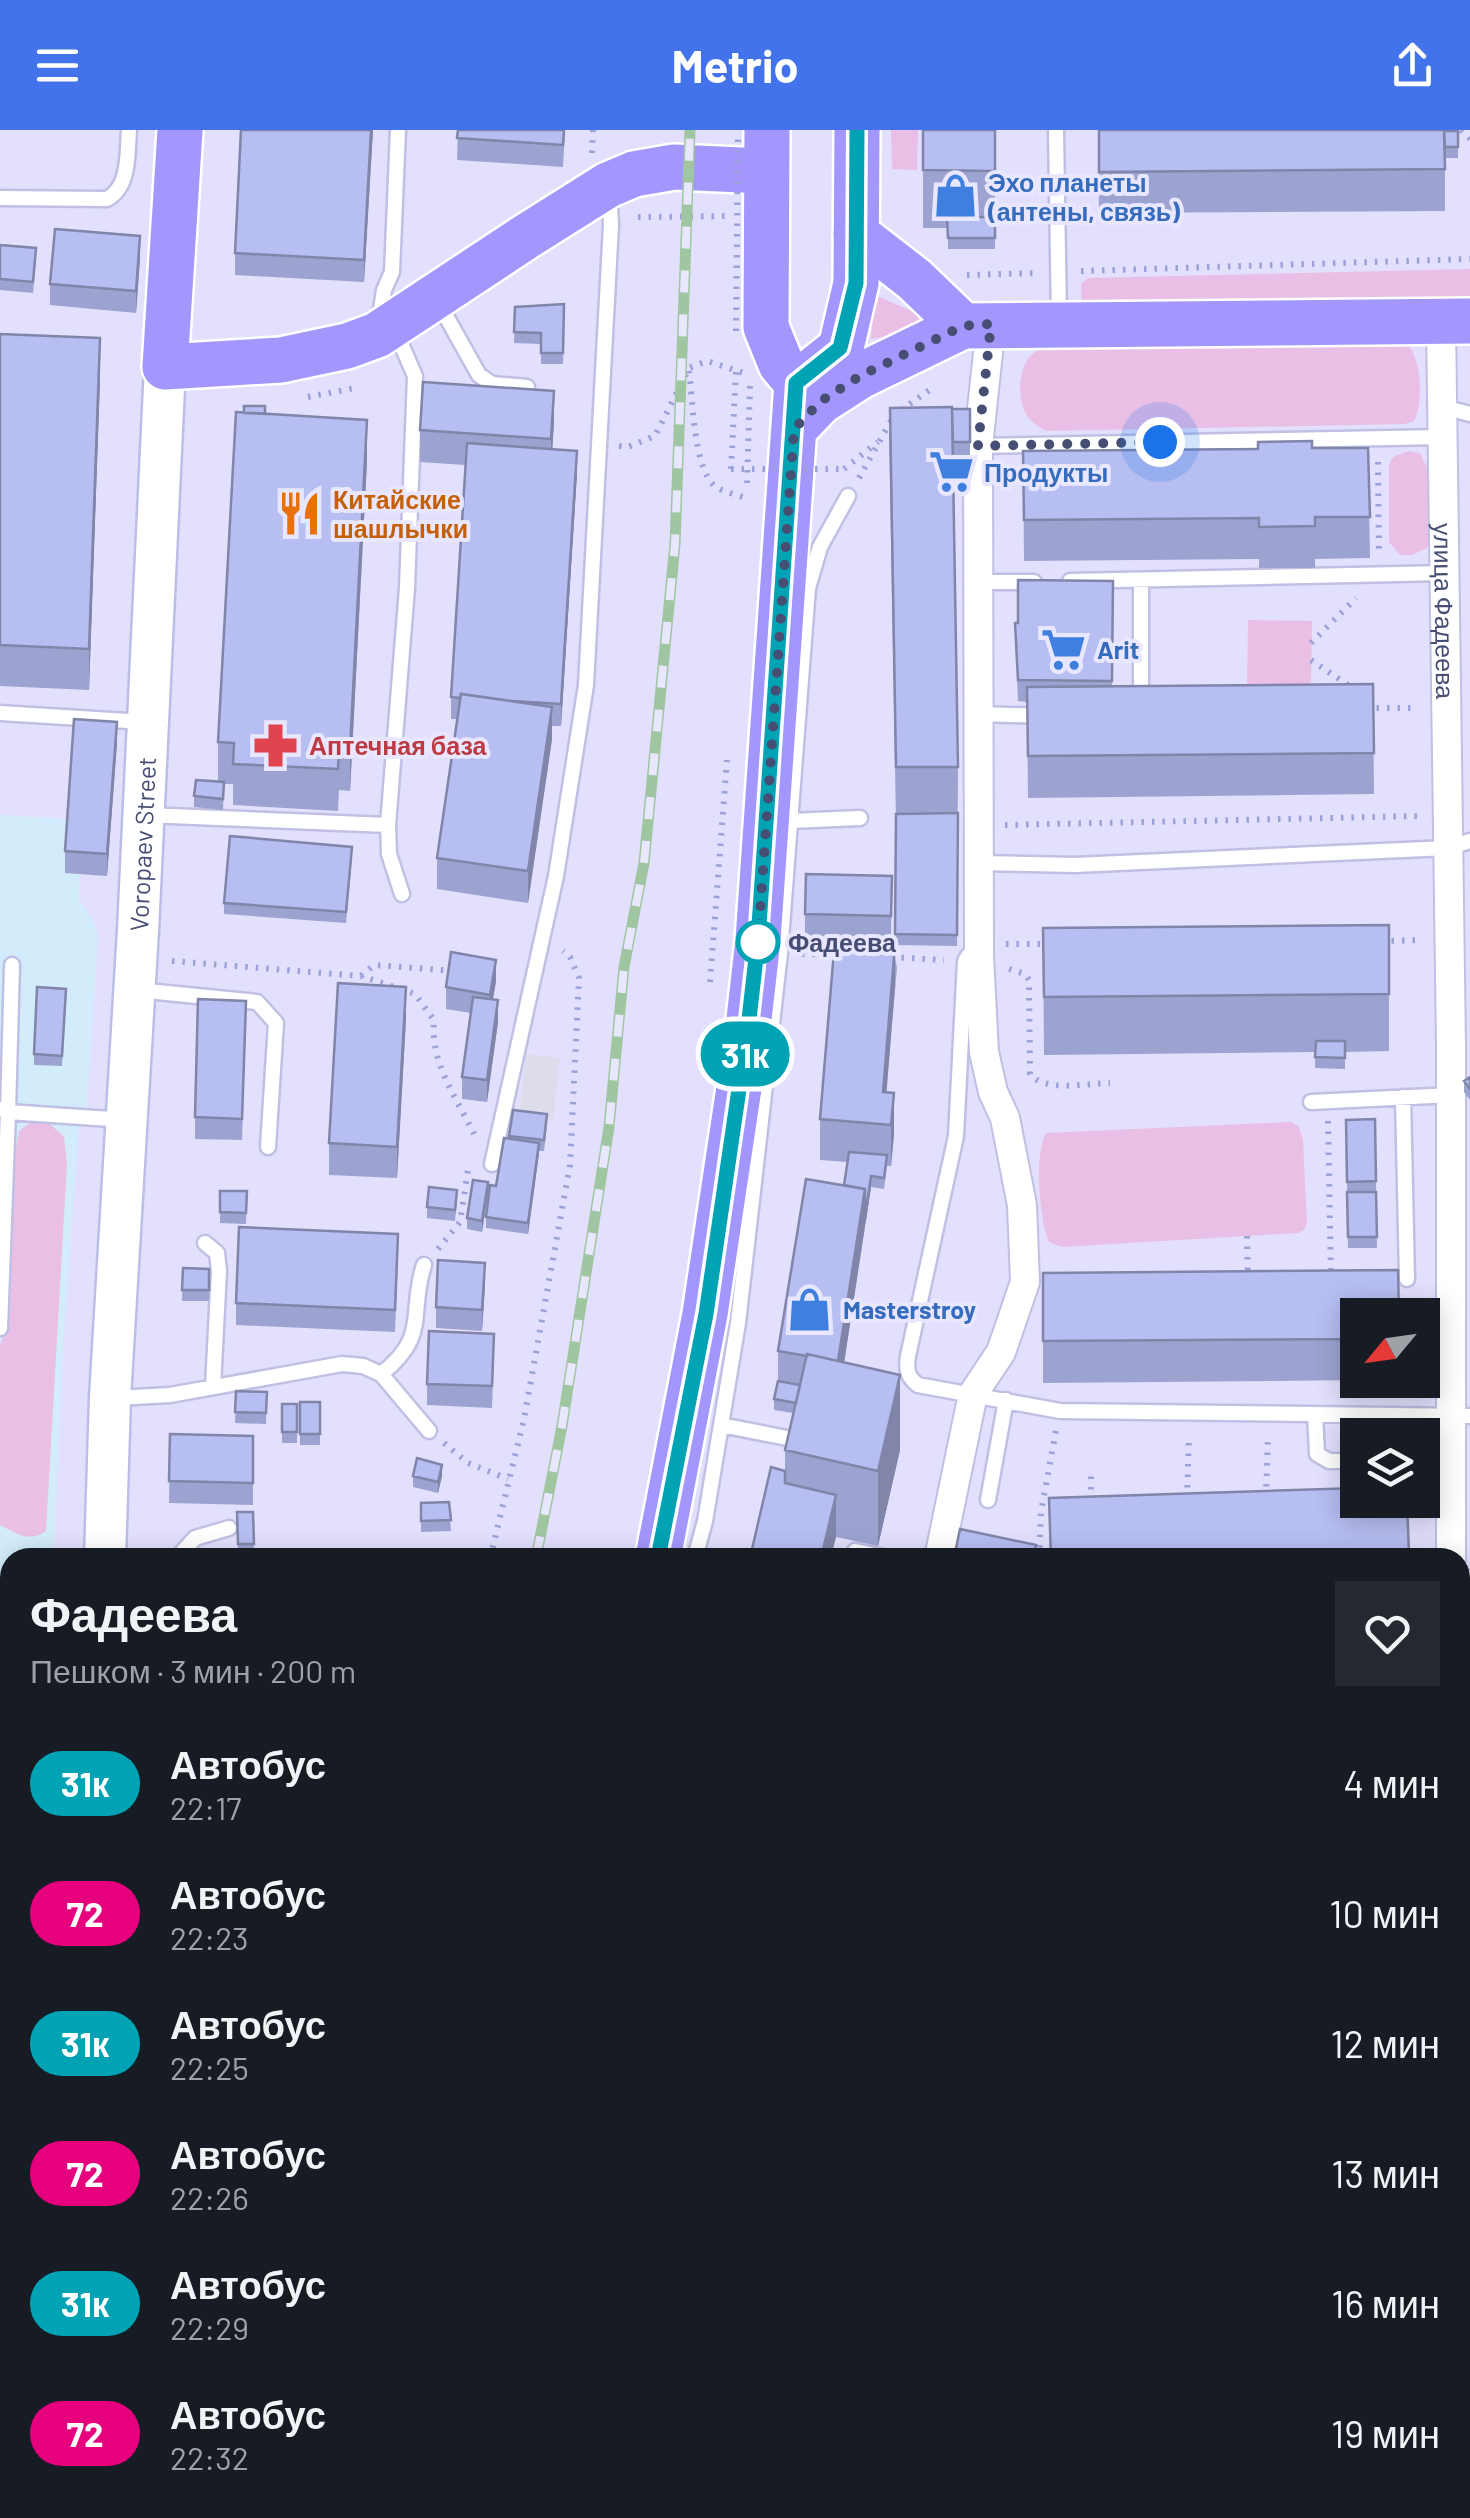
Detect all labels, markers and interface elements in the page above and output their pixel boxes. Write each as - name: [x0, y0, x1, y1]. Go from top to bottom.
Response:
- icon: menu: [30, 38, 85, 93]
- text: Metrio: [671, 38, 799, 92]
- icon: share: [1385, 38, 1440, 93]
- place label: Эхо планеты (антены, связь): [987, 167, 1180, 226]
- shop icon: Эхо планеты (антены, связь): [931, 172, 979, 220]
- your location: [1135, 417, 1185, 467]
- supermarket icon: Продукты: [927, 448, 975, 496]
- place label: Продукты: [984, 457, 1108, 487]
- place label: Китайские шашлычки: [333, 484, 468, 543]
- restaurant icon: Китайские шашлычки: [276, 489, 324, 537]
- street label: улица Фадеева: [1429, 523, 1461, 699]
- supermarket icon: Arit: [1040, 625, 1088, 673]
- place label: Arit: [1097, 634, 1139, 664]
- pharmacy icon: Аптечная база: [252, 721, 300, 769]
- place label: Аптечная база: [309, 730, 488, 760]
- street label: Voropaev Street: [123, 756, 161, 932]
- marker: Фадеева: [737, 921, 779, 963]
- place label: Фадеева: [788, 927, 897, 957]
- line badge: 31к: [688, 1022, 802, 1086]
- text: 31к: [721, 1033, 769, 1075]
- shop icon: Masterstroy: [786, 1285, 834, 1333]
- place label: Masterstroy: [843, 1294, 976, 1324]
- north arrow: [1340, 1298, 1440, 1398]
- map controls: [1340, 1298, 1440, 1518]
- button: layers: [1340, 1418, 1440, 1518]
- button: heart: [1335, 1581, 1440, 1686]
- text: Фадеева: [30, 1584, 237, 1642]
- text: Пешком · 3 мин · 200 m: [30, 1651, 356, 1689]
- text: Автобус: [170, 1741, 326, 1787]
- text: 4 мин: [1343, 1760, 1440, 1806]
- text: 31к: [61, 1762, 109, 1804]
- text: 22:17: [170, 1788, 242, 1826]
- text: Автобус: [170, 1871, 326, 1917]
- text: 10 мин: [1329, 1890, 1440, 1936]
- text: 72: [67, 1892, 103, 1934]
- text: 22:23: [170, 1918, 249, 1956]
- text: Автобус: [170, 2001, 326, 2047]
- text: 12 мин: [1330, 2020, 1440, 2066]
- text: 31к: [61, 2022, 109, 2064]
- text: 22:25: [170, 2048, 249, 2086]
- text: Автобус: [170, 2131, 326, 2177]
- text: 13 мин: [1331, 2150, 1440, 2196]
- text: 72: [67, 2152, 103, 2194]
- text: 22:26: [170, 2178, 249, 2216]
- text: Автобус: [170, 2261, 326, 2307]
- text: 16 мин: [1331, 2280, 1440, 2326]
- text: 31к: [61, 2282, 109, 2324]
- text: 22:29: [170, 2308, 249, 2346]
- text: Автобус: [170, 2391, 326, 2437]
- text: 19 мин: [1331, 2410, 1440, 2456]
- text: 72: [67, 2412, 103, 2454]
- text: 22:32: [170, 2438, 249, 2476]

